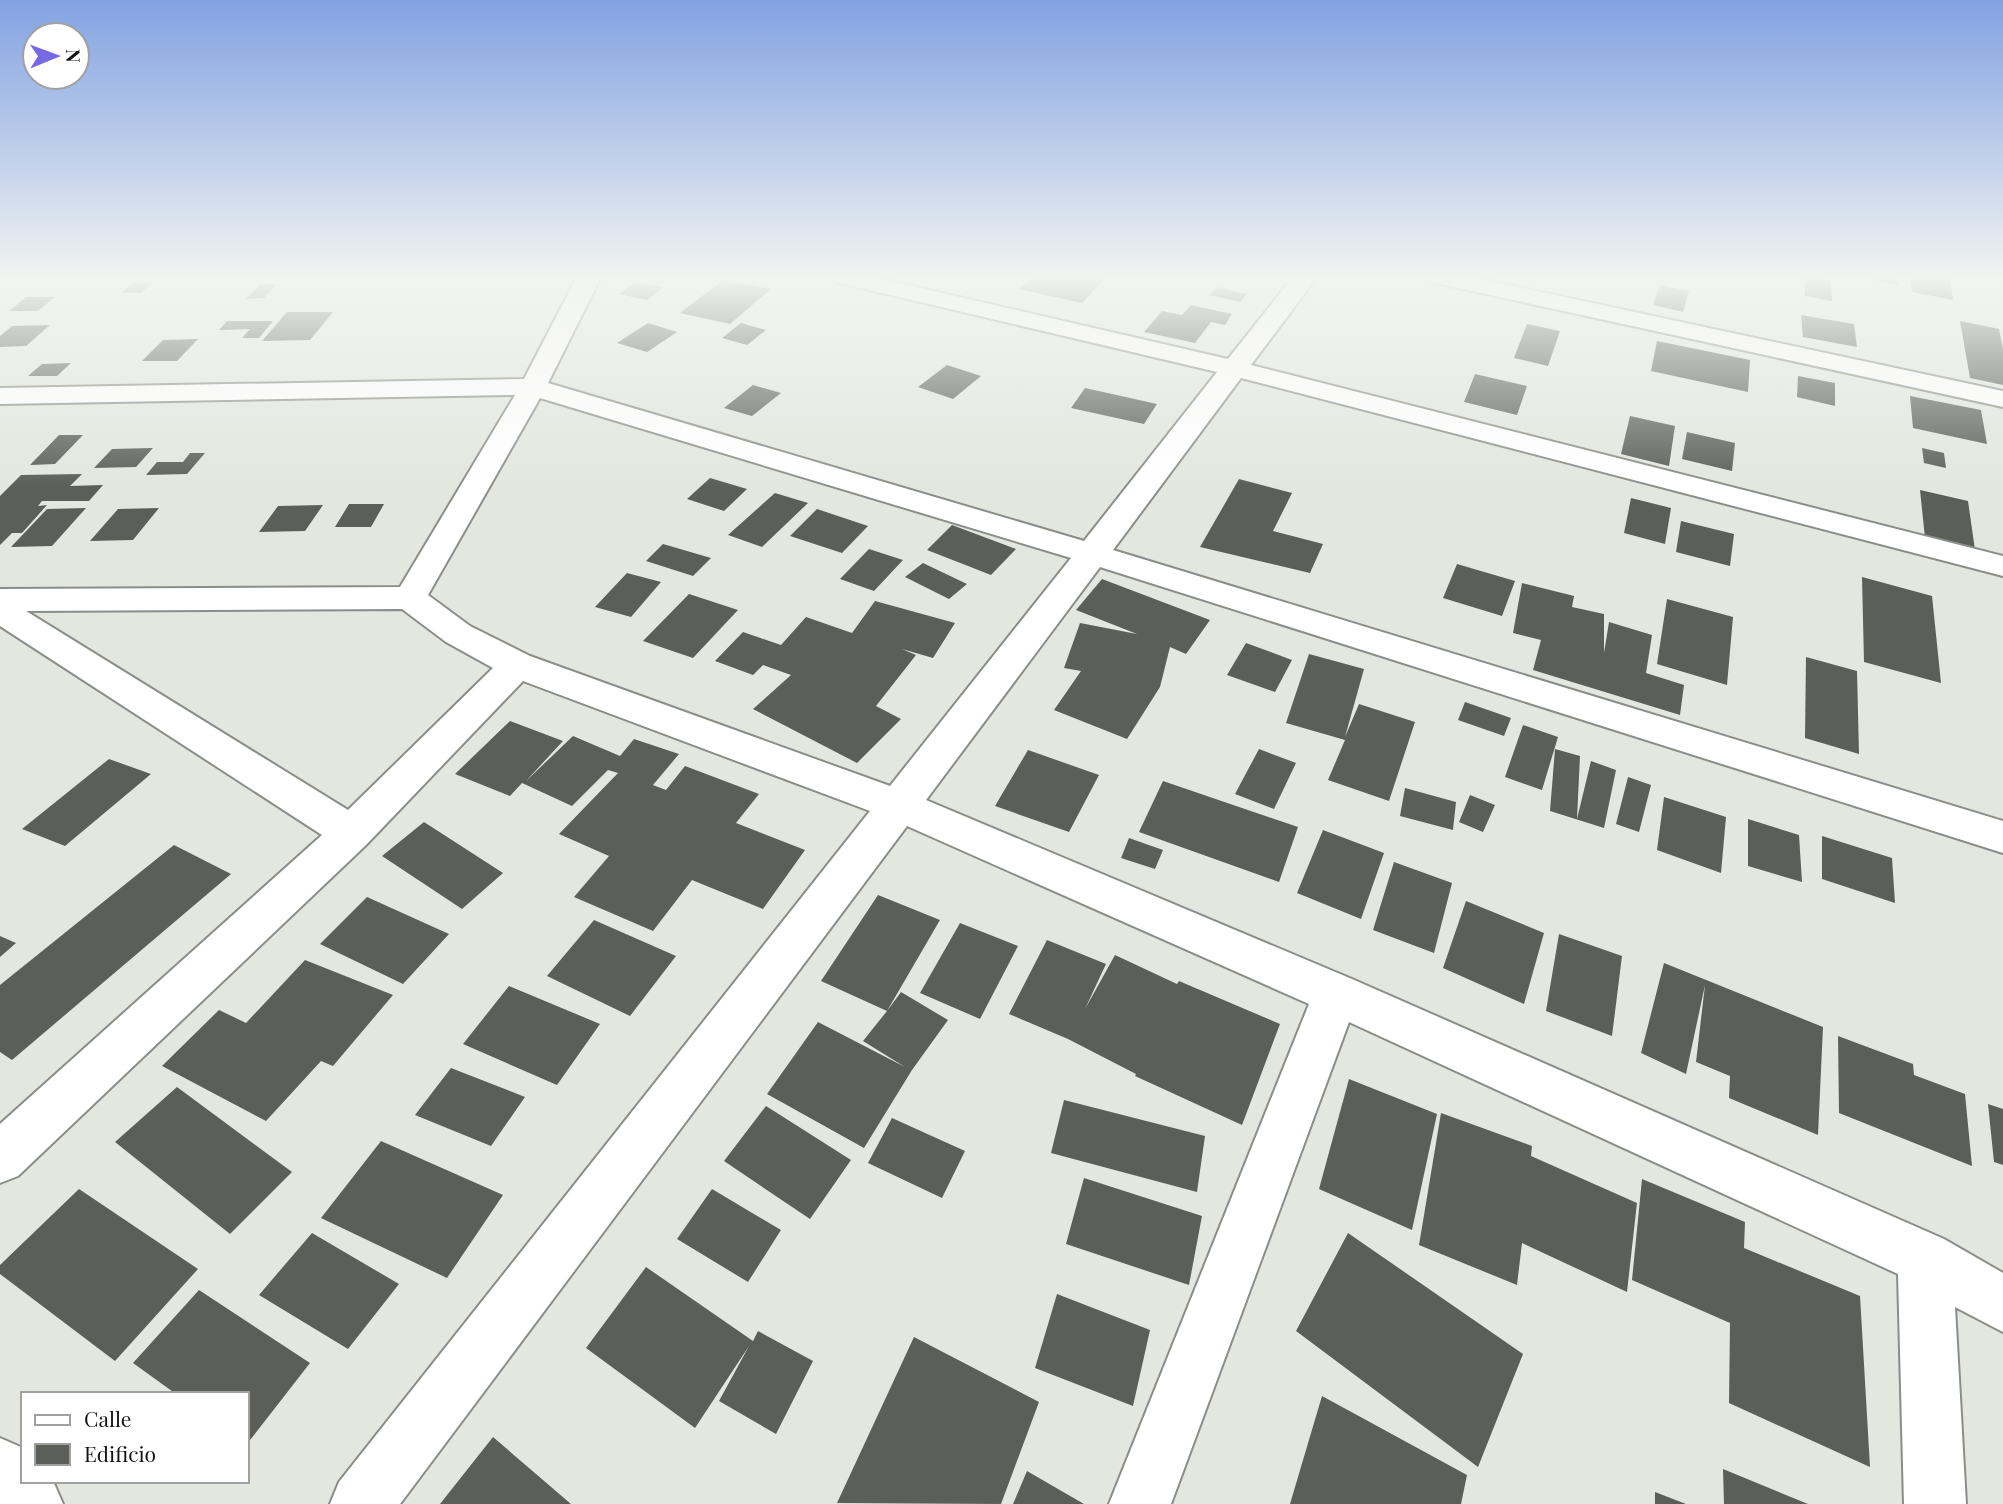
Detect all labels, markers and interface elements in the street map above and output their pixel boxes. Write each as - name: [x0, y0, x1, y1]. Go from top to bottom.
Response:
- north arrow: [21, 21, 91, 91]
- text: N: [61, 49, 87, 63]
- legend: [21, 1392, 248, 1483]
- text: Calle: [84, 1404, 131, 1432]
- text: Edificio: [84, 1439, 156, 1467]

